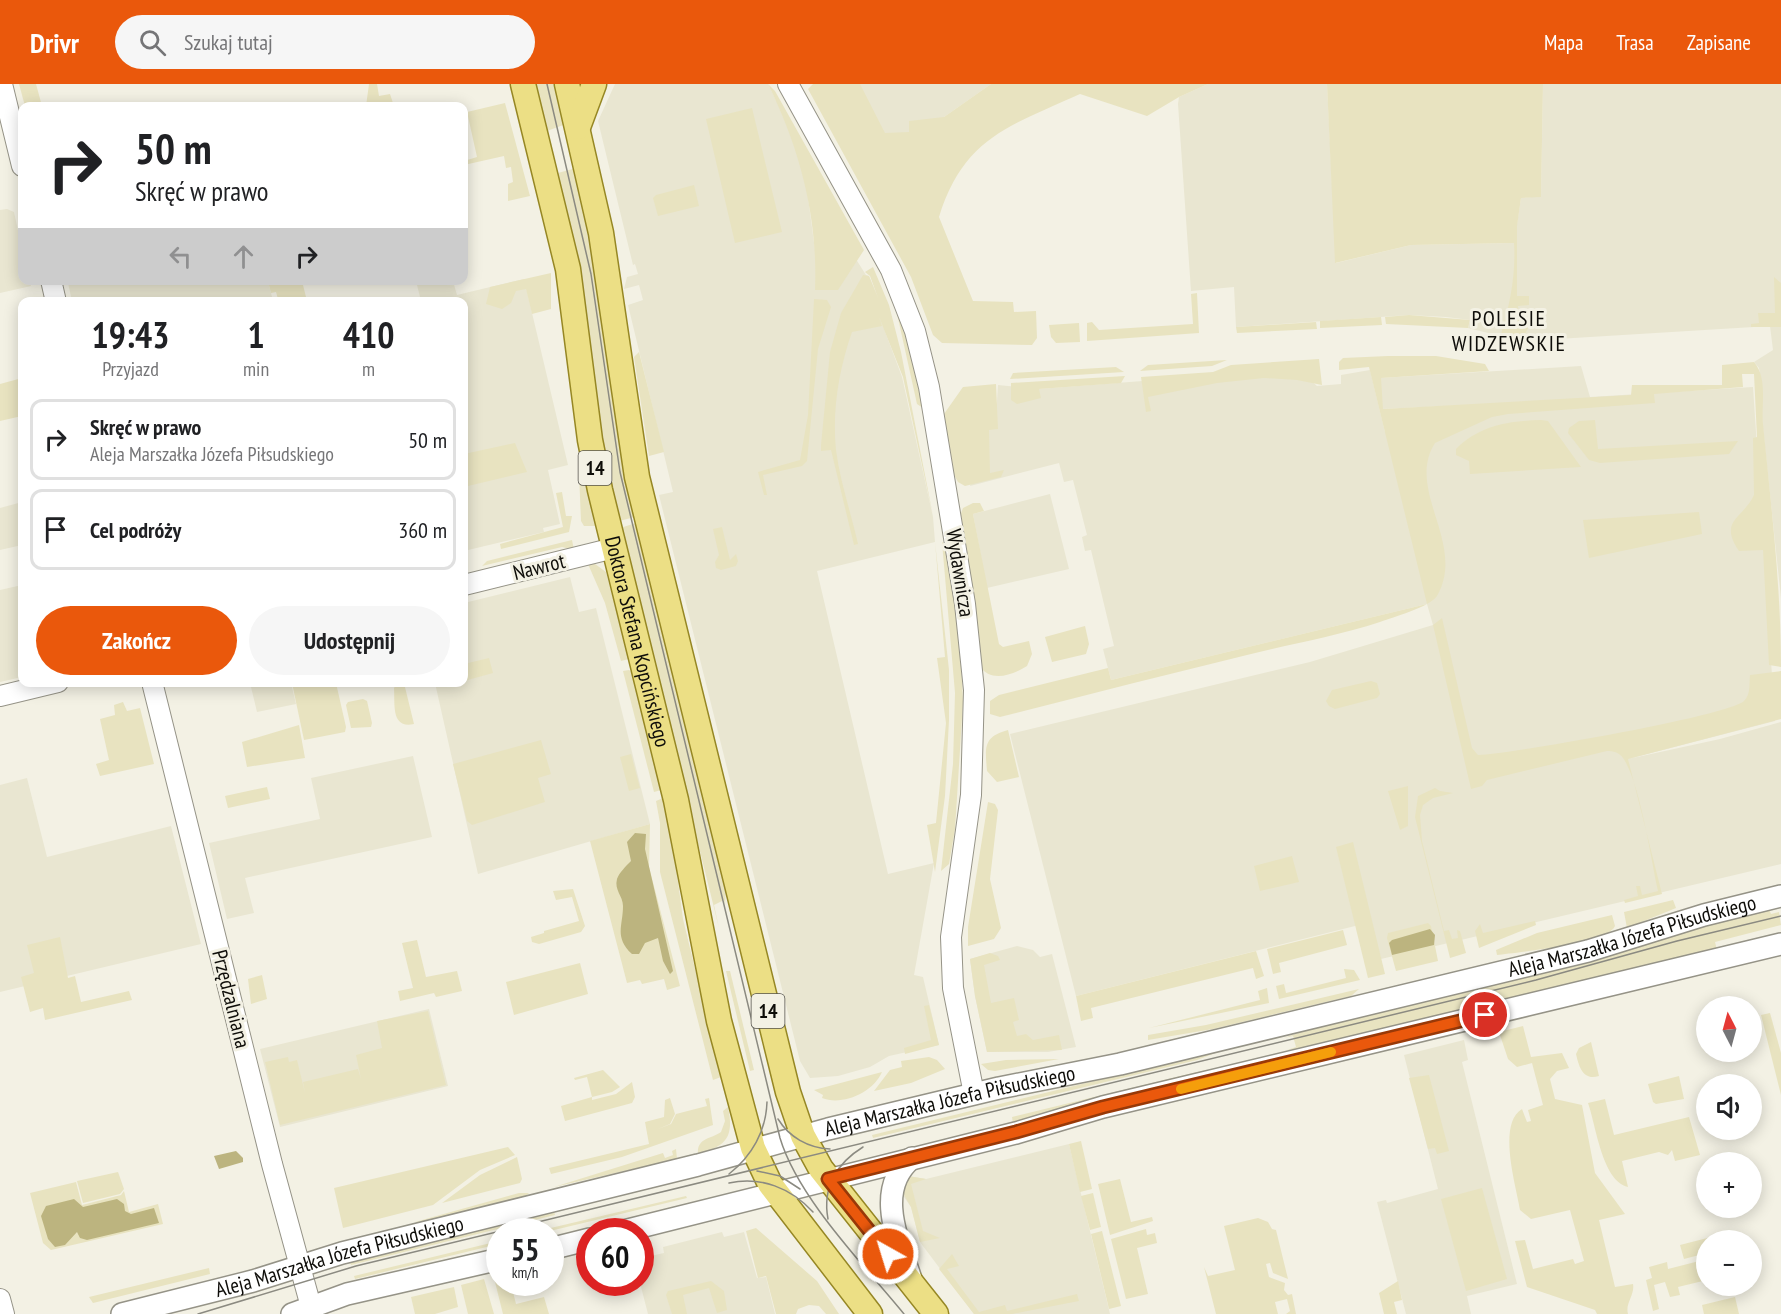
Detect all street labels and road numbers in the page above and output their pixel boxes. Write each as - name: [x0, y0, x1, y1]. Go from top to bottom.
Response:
- road number: 14: [578, 451, 612, 485]
- street label: Wydawnicza: [940, 527, 981, 619]
- street label: Doktora Stefana Kopcińskiego: [599, 533, 677, 750]
- street label: Nawrot: [510, 547, 568, 586]
- street label: Aleja Marszałka Józefa Piłsudskiego: [1505, 889, 1759, 983]
- street label: Przędzalniana: [206, 947, 257, 1051]
- road number: 14: [752, 994, 784, 1028]
- street label: Aleja Marszałka Józefa Piłsudskiego: [822, 1059, 1077, 1142]
- street label: Aleja Marszałka Józefa Piłsudskiego: [212, 1209, 466, 1303]

